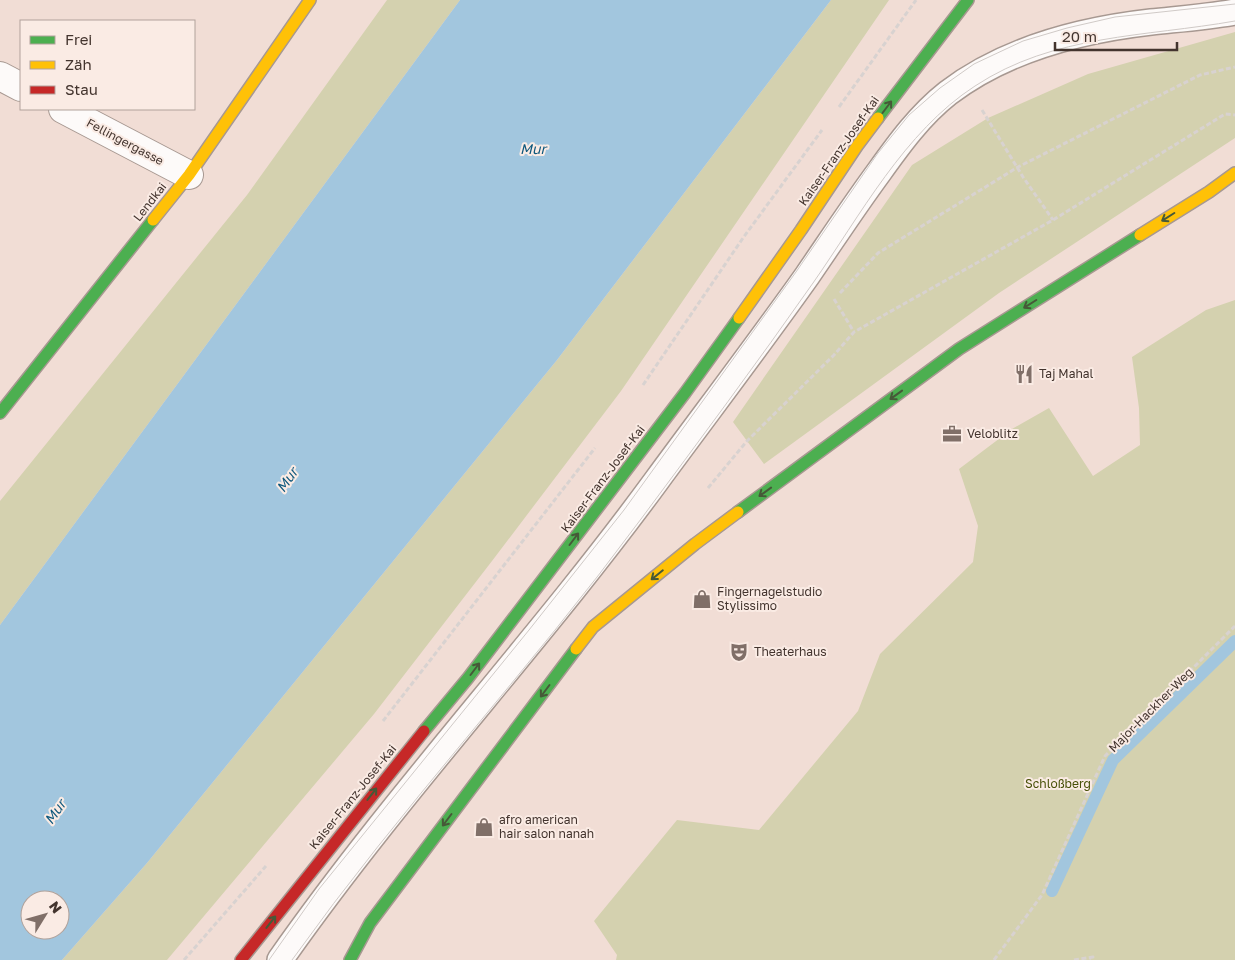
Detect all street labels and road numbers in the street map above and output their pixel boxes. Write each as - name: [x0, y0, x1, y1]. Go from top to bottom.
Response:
- street label: Kaiser-Franz-Josef-Kai: [795, 93, 882, 208]
- street label: Fellingergasse: [84, 115, 166, 168]
- street label: Lendkai: [130, 179, 169, 224]
- street label: Kaiser-Franz-Josef-Kai: [557, 422, 648, 535]
- street label: Major-Hackher-Weg: [1105, 664, 1196, 755]
- street label: Kaiser-Franz-Josef-Kai: [306, 741, 399, 852]

